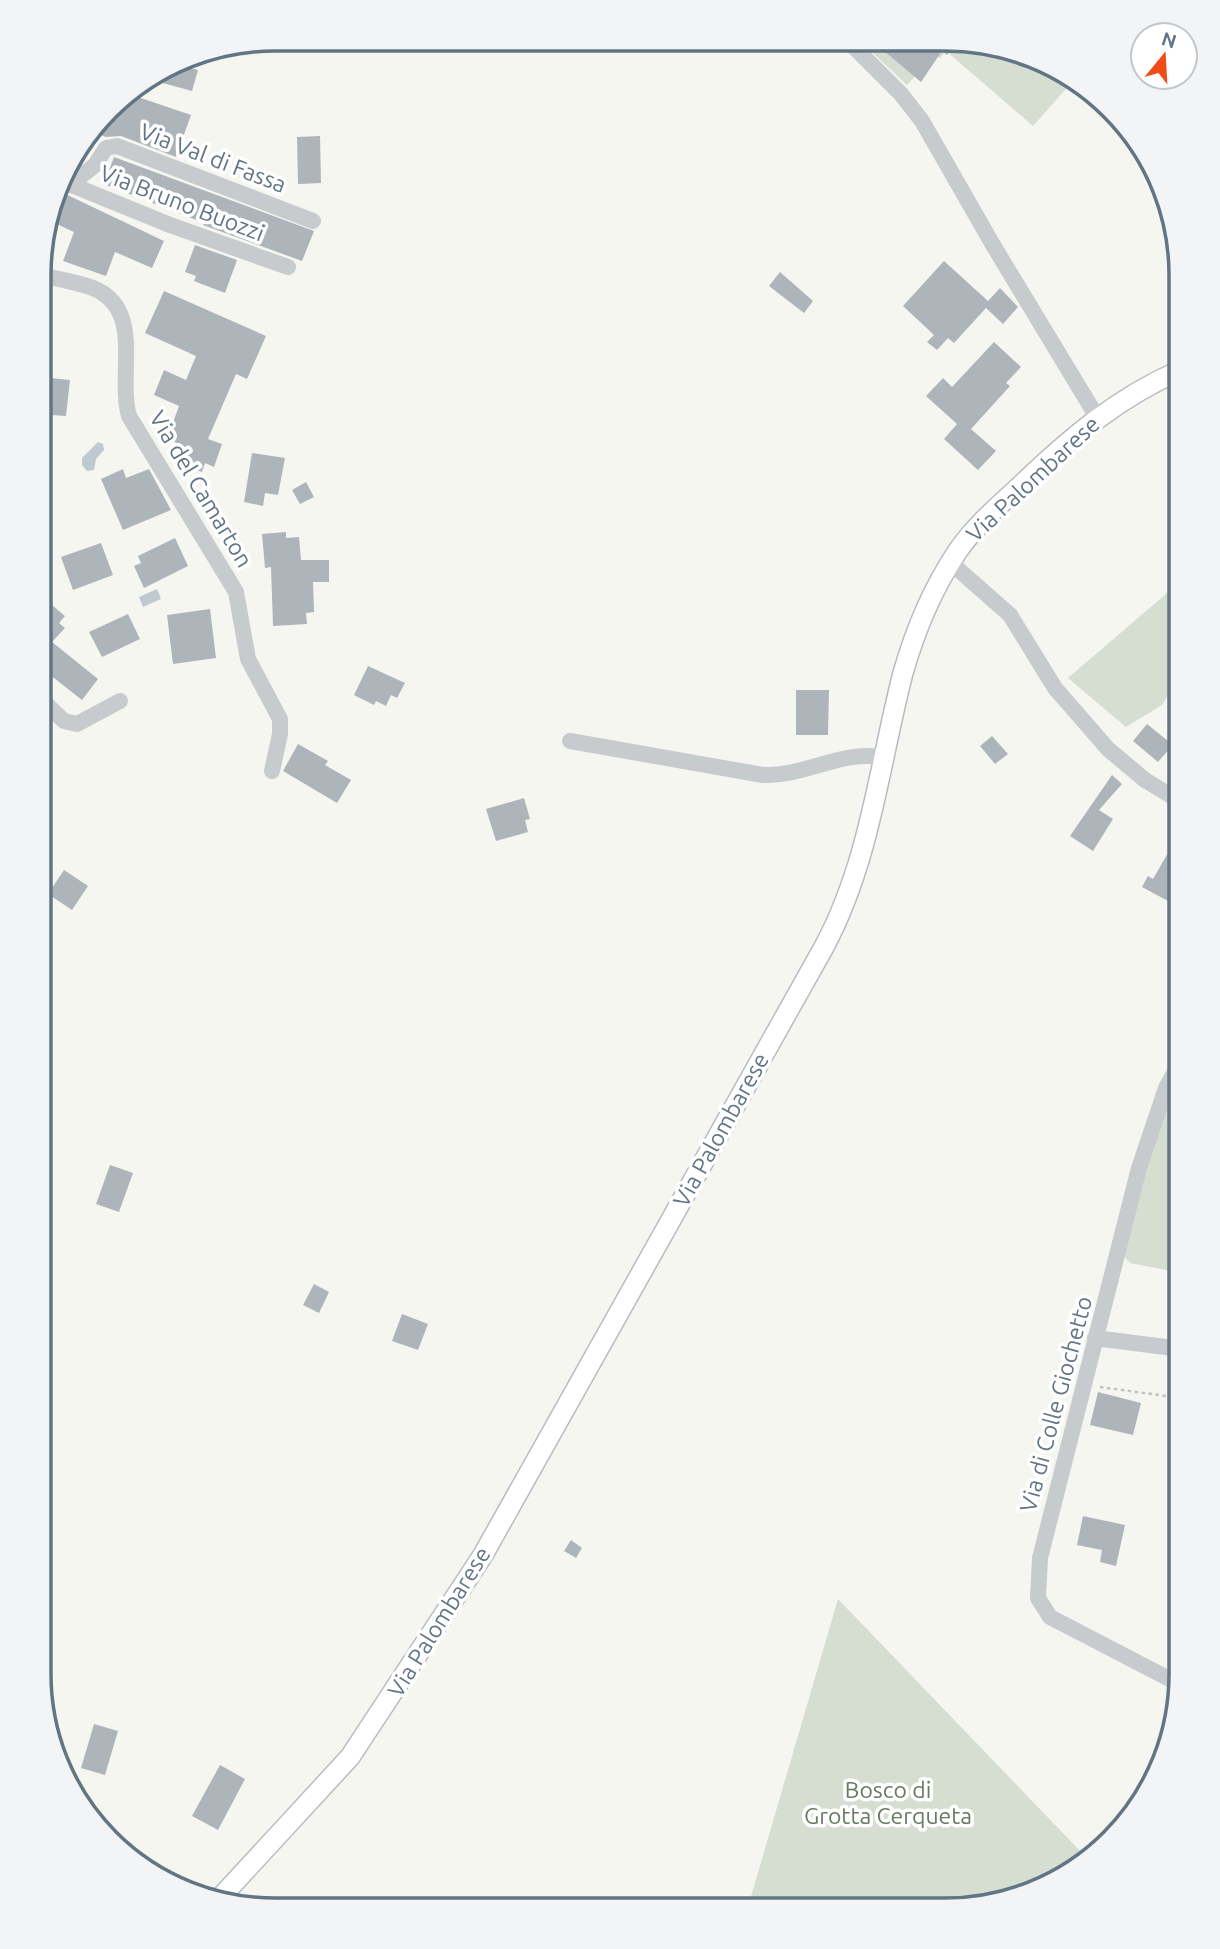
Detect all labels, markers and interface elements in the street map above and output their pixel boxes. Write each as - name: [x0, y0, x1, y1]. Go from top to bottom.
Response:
- north arrow: [1129, 21, 1199, 91]
- text: N: [1159, 27, 1179, 52]
- street label: Via Val di Fassa: [137, 118, 290, 197]
- street label: Via Bruno Buozzi: [96, 160, 268, 245]
- street label: Via del Camarton: [145, 406, 258, 571]
- street label: Via Palombarese: [961, 411, 1104, 546]
- street label: Via Palombarese: [668, 1048, 773, 1211]
- street label: Via di Colle Giochetto: [1015, 1293, 1096, 1514]
- street label: Via Palombarese: [382, 1542, 495, 1701]
- park label: Bosco di Grotta Cerqueta: [804, 1777, 972, 1828]

